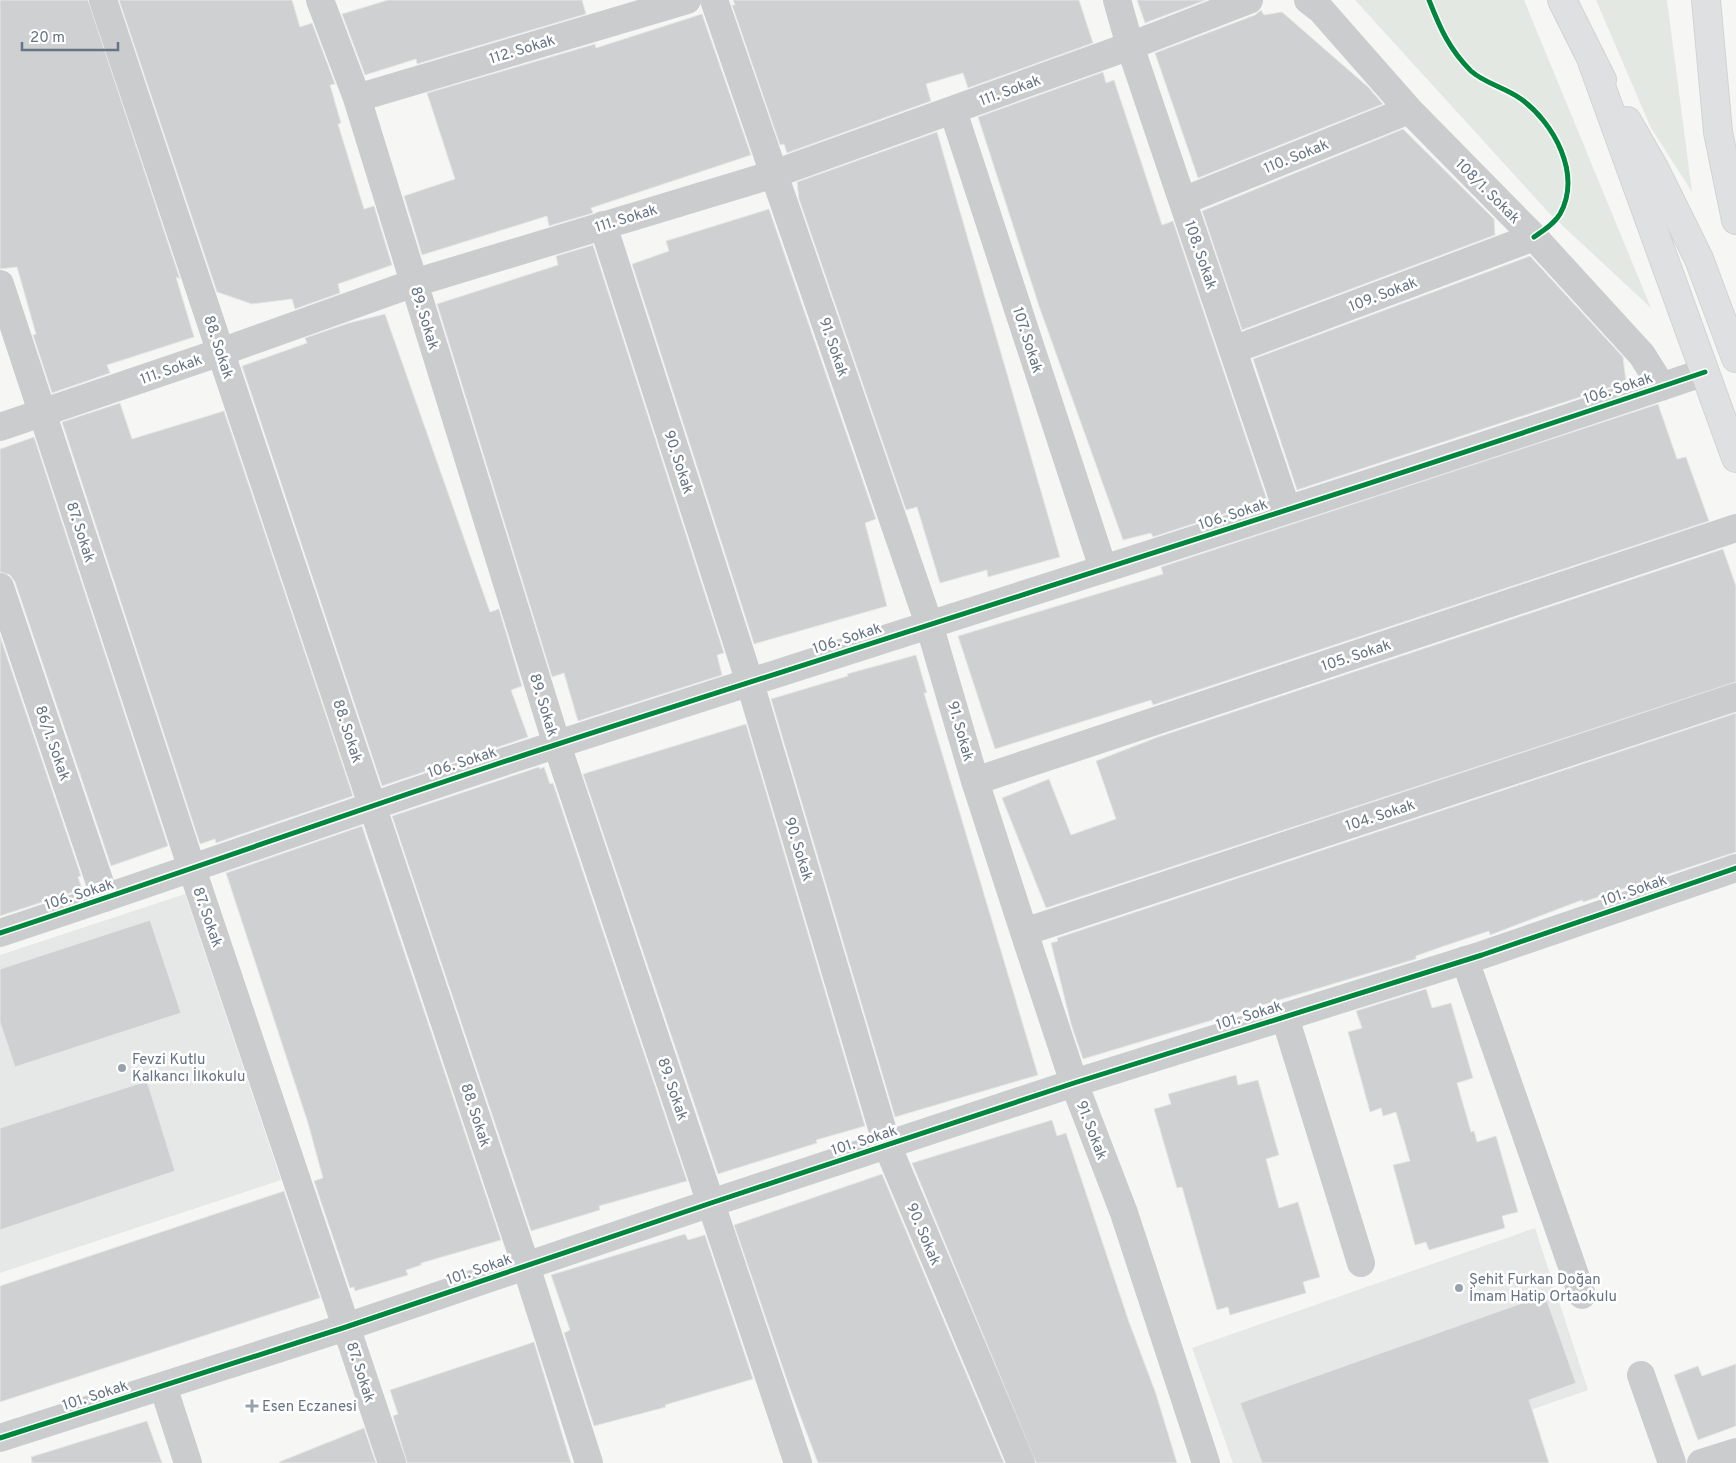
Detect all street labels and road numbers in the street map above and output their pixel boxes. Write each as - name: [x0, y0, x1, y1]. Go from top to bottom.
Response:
- street label: 112. Sokak: [487, 31, 558, 69]
- street label: 111. Sokak: [977, 72, 1044, 111]
- street label: 110. Sokak: [1261, 136, 1332, 179]
- street label: 108/1. Sokak: [1450, 156, 1523, 229]
- street label: 111. Sokak: [593, 201, 660, 238]
- street label: 108. Sokak: [1179, 218, 1220, 293]
- street label: 109. Sokak: [1347, 274, 1420, 317]
- street label: 89. Sokak: [405, 284, 442, 352]
- street label: 107. Sokak: [1007, 305, 1046, 376]
- street label: 88. Sokak: [198, 313, 237, 382]
- street label: 91. Sokak: [814, 315, 852, 380]
- street label: 111. Sokak: [138, 351, 205, 390]
- street label: 106. Sokak: [1581, 369, 1655, 410]
- street label: 90. Sokak: [658, 428, 697, 497]
- street label: 106. Sokak: [1196, 495, 1270, 536]
- street label: 87. Sokak: [61, 500, 98, 565]
- street label: 106. Sokak: [810, 619, 884, 660]
- street label: 105. Sokak: [1319, 636, 1394, 677]
- street label: 89. Sokak: [524, 671, 561, 739]
- street label: 88. Sokak: [327, 697, 366, 766]
- street label: 91. Sokak: [942, 699, 977, 764]
- street label: 86/1. Sokak: [30, 703, 73, 784]
- street label: 106. Sokak: [425, 743, 499, 784]
- street label: 104. Sokak: [1343, 796, 1418, 837]
- street label: 90. Sokak: [779, 815, 816, 884]
- street label: 101. Sokak: [1599, 871, 1670, 911]
- street label: 106. Sokak: [42, 875, 116, 916]
- street label: 87. Sokak: [187, 885, 226, 950]
- street label: 101. Sokak: [1214, 997, 1285, 1035]
- street label: 89. Sokak: [652, 1056, 691, 1123]
- street label: 88. Sokak: [455, 1081, 494, 1150]
- street label: 91. Sokak: [1071, 1098, 1111, 1163]
- street label: 101. Sokak: [829, 1122, 900, 1161]
- street label: 90. Sokak: [901, 1201, 944, 1269]
- street label: 101. Sokak: [444, 1250, 515, 1290]
- street label: 87. Sokak: [341, 1340, 378, 1405]
- street label: 101. Sokak: [60, 1377, 131, 1416]

